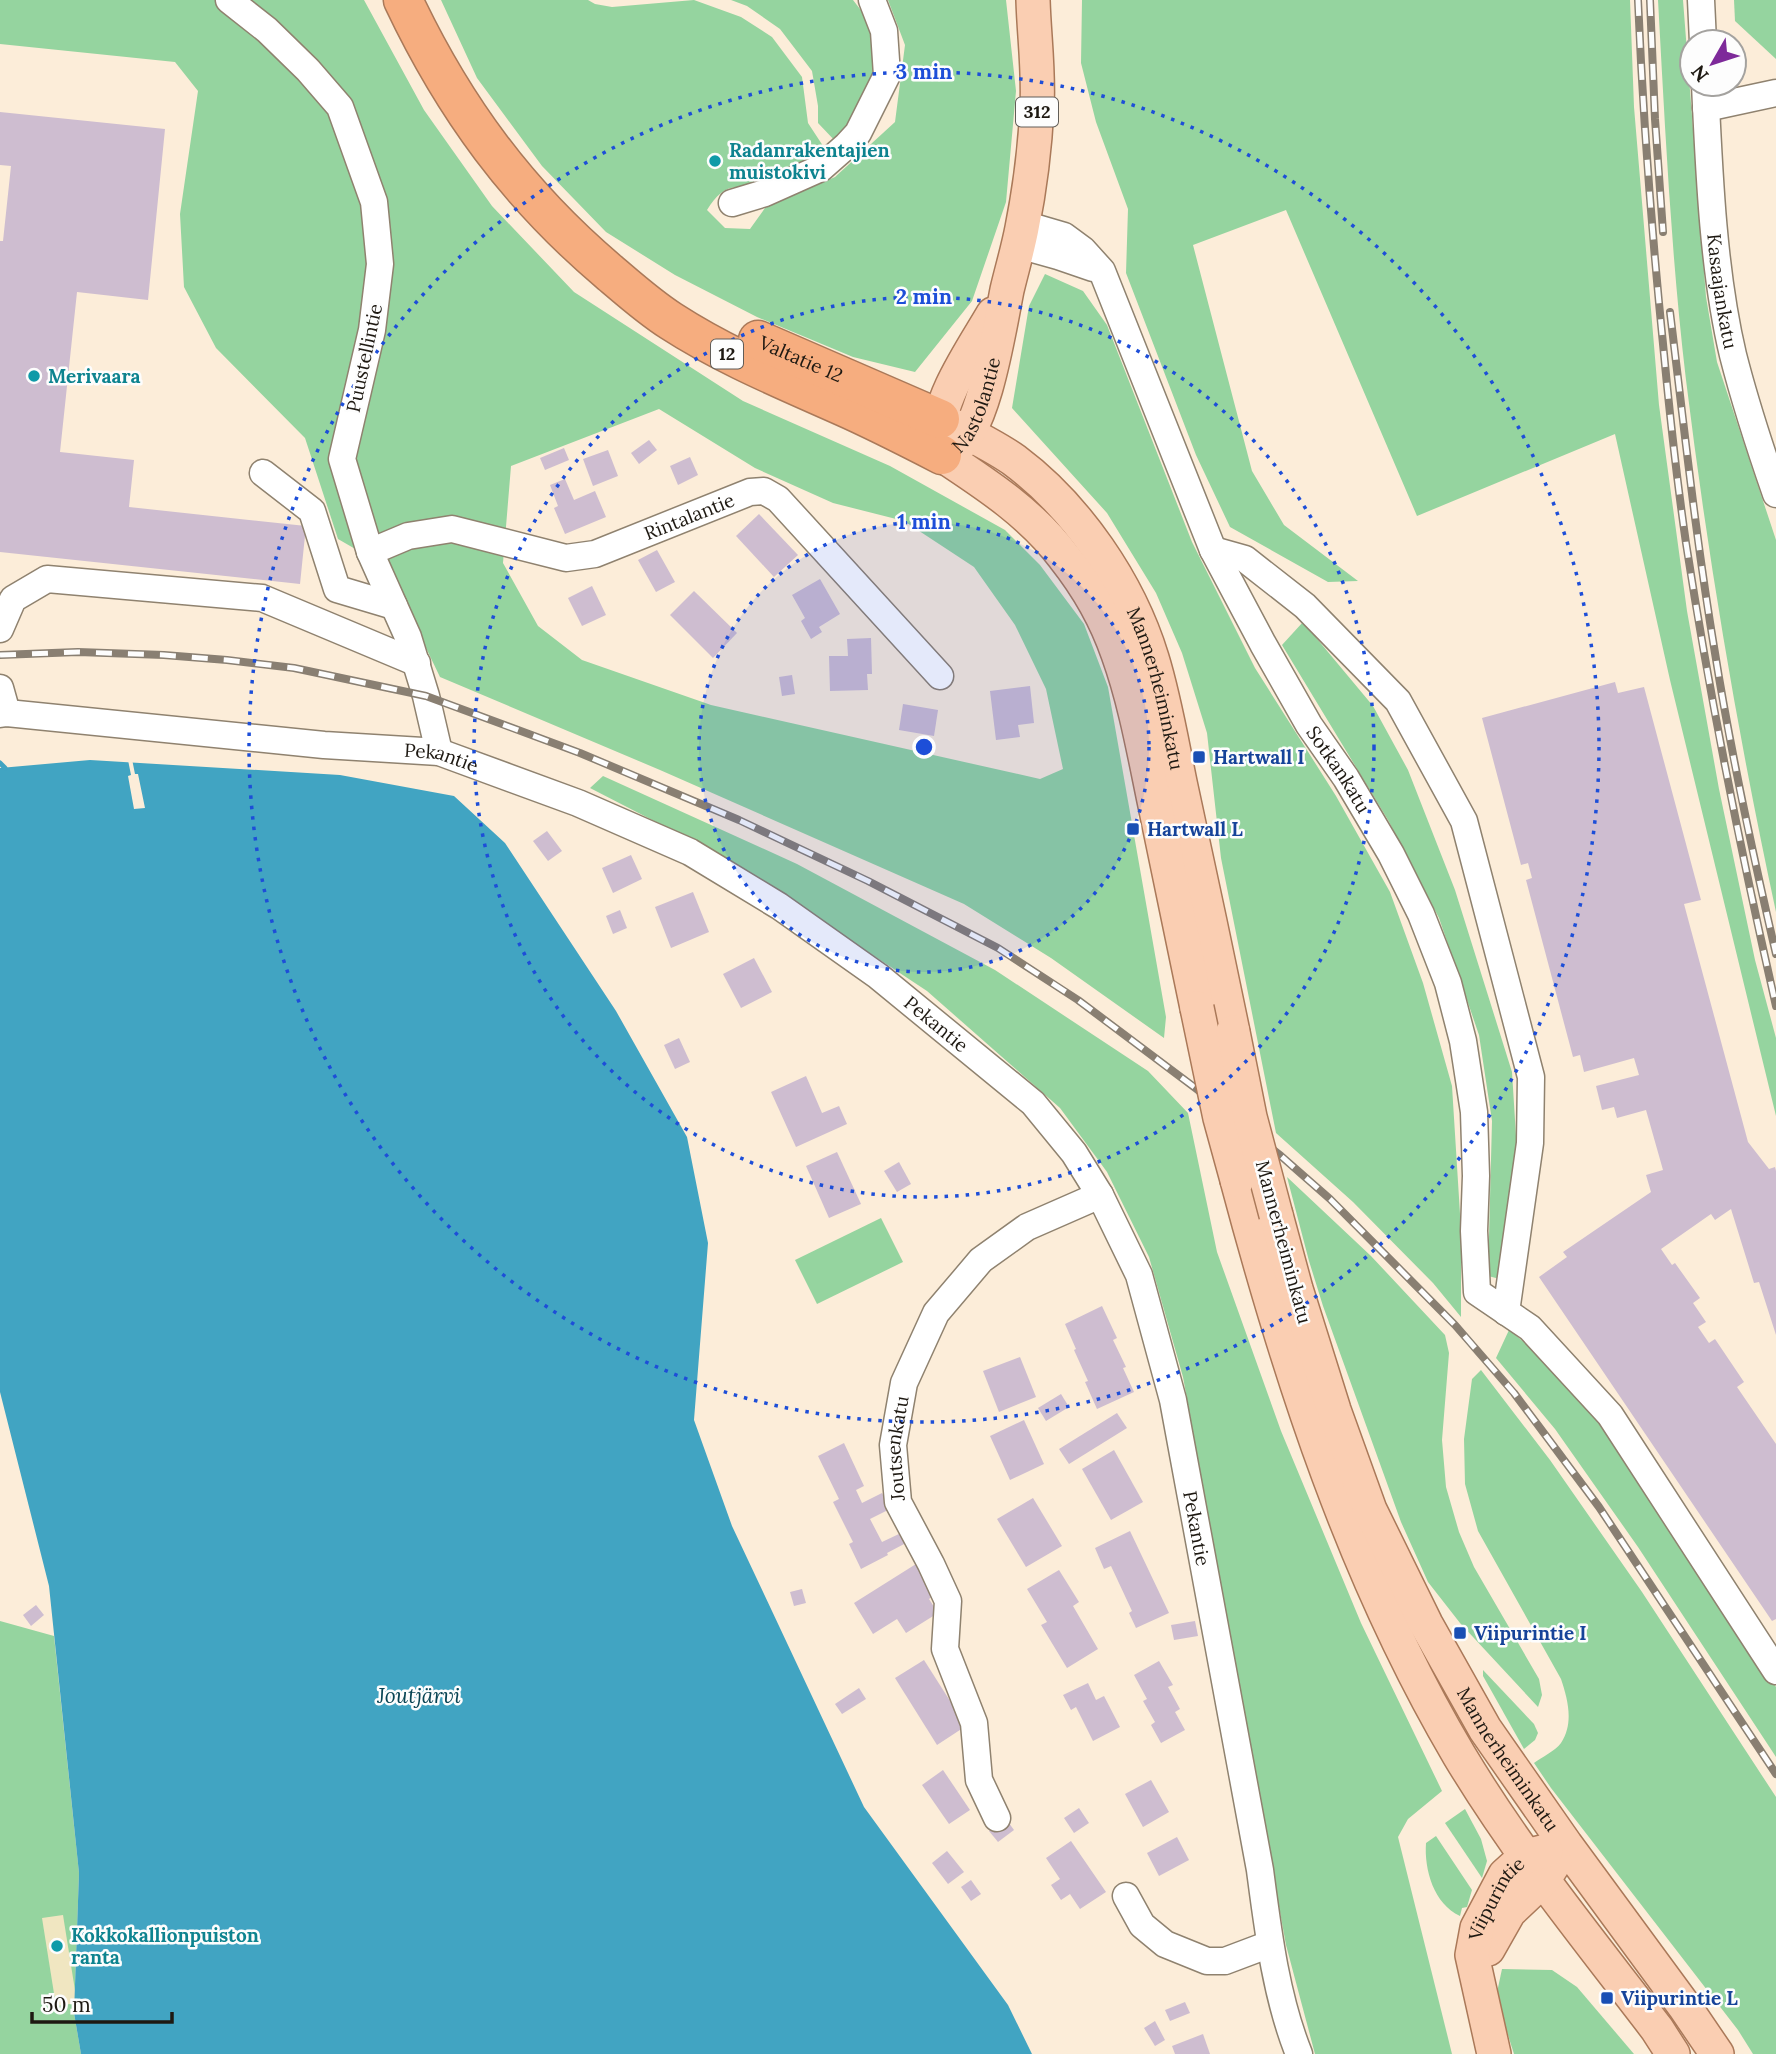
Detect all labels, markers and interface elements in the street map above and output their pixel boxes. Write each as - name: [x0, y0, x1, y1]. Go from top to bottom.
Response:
- north arrow: [1678, 28, 1748, 98]
- text: 3 min: [896, 58, 952, 85]
- text: N: [1686, 60, 1714, 87]
- road number: 312: [1016, 98, 1058, 127]
- place label: Radanrakentajien muistokivi: [729, 138, 890, 184]
- marker: Radanrakentajien muistokivi: [707, 153, 723, 169]
- street label: Kasaajankatu: [1702, 232, 1743, 351]
- text: 2 min: [896, 283, 952, 310]
- street label: Puustellintie: [341, 301, 387, 415]
- street label: Valtatie 12: [755, 330, 847, 387]
- road number: 12: [711, 340, 743, 368]
- street label: Nastolantie: [946, 355, 1005, 458]
- place label: Merivaara: [48, 364, 141, 388]
- marker: Merivaara: [26, 368, 42, 384]
- street label: Rintalantie: [640, 488, 738, 545]
- text: 1 min: [897, 508, 951, 535]
- street label: Mannerheiminkatu: [1122, 603, 1189, 772]
- street label: Sotkankatu: [1301, 721, 1376, 817]
- centre of rings: [912, 735, 936, 759]
- street label: Pekantie: [403, 738, 482, 777]
- place label: Hartwall I: [1213, 745, 1305, 769]
- marker: Hartwall I: [1191, 749, 1207, 765]
- place label: Hartwall L: [1147, 817, 1243, 841]
- marker: Hartwall L: [1125, 821, 1141, 837]
- street label: Pekantie: [899, 990, 973, 1057]
- street label: Mannerheiminkatu: [1251, 1158, 1317, 1326]
- street label: Joutsenkatu: [881, 1394, 914, 1503]
- street label: Pekantie: [1178, 1489, 1215, 1568]
- place label: Viipurintie I: [1474, 1621, 1587, 1645]
- marker: Viipurintie I: [1452, 1625, 1468, 1641]
- water label: Joutjärvi: [376, 1682, 461, 1709]
- street label: Mannerheiminkatu: [1452, 1683, 1565, 1836]
- street label: Viipurintie: [1463, 1851, 1529, 1943]
- place label: Kokkokallionpuiston ranta: [71, 1923, 259, 1969]
- marker: Kokkokallionpuiston ranta: [49, 1938, 65, 1954]
- scale bar: [32, 1980, 172, 2024]
- place label: Viipurintie L: [1621, 1986, 1738, 2010]
- marker: Viipurintie L: [1599, 1990, 1615, 2006]
- text: 50 m: [42, 1991, 91, 2018]

